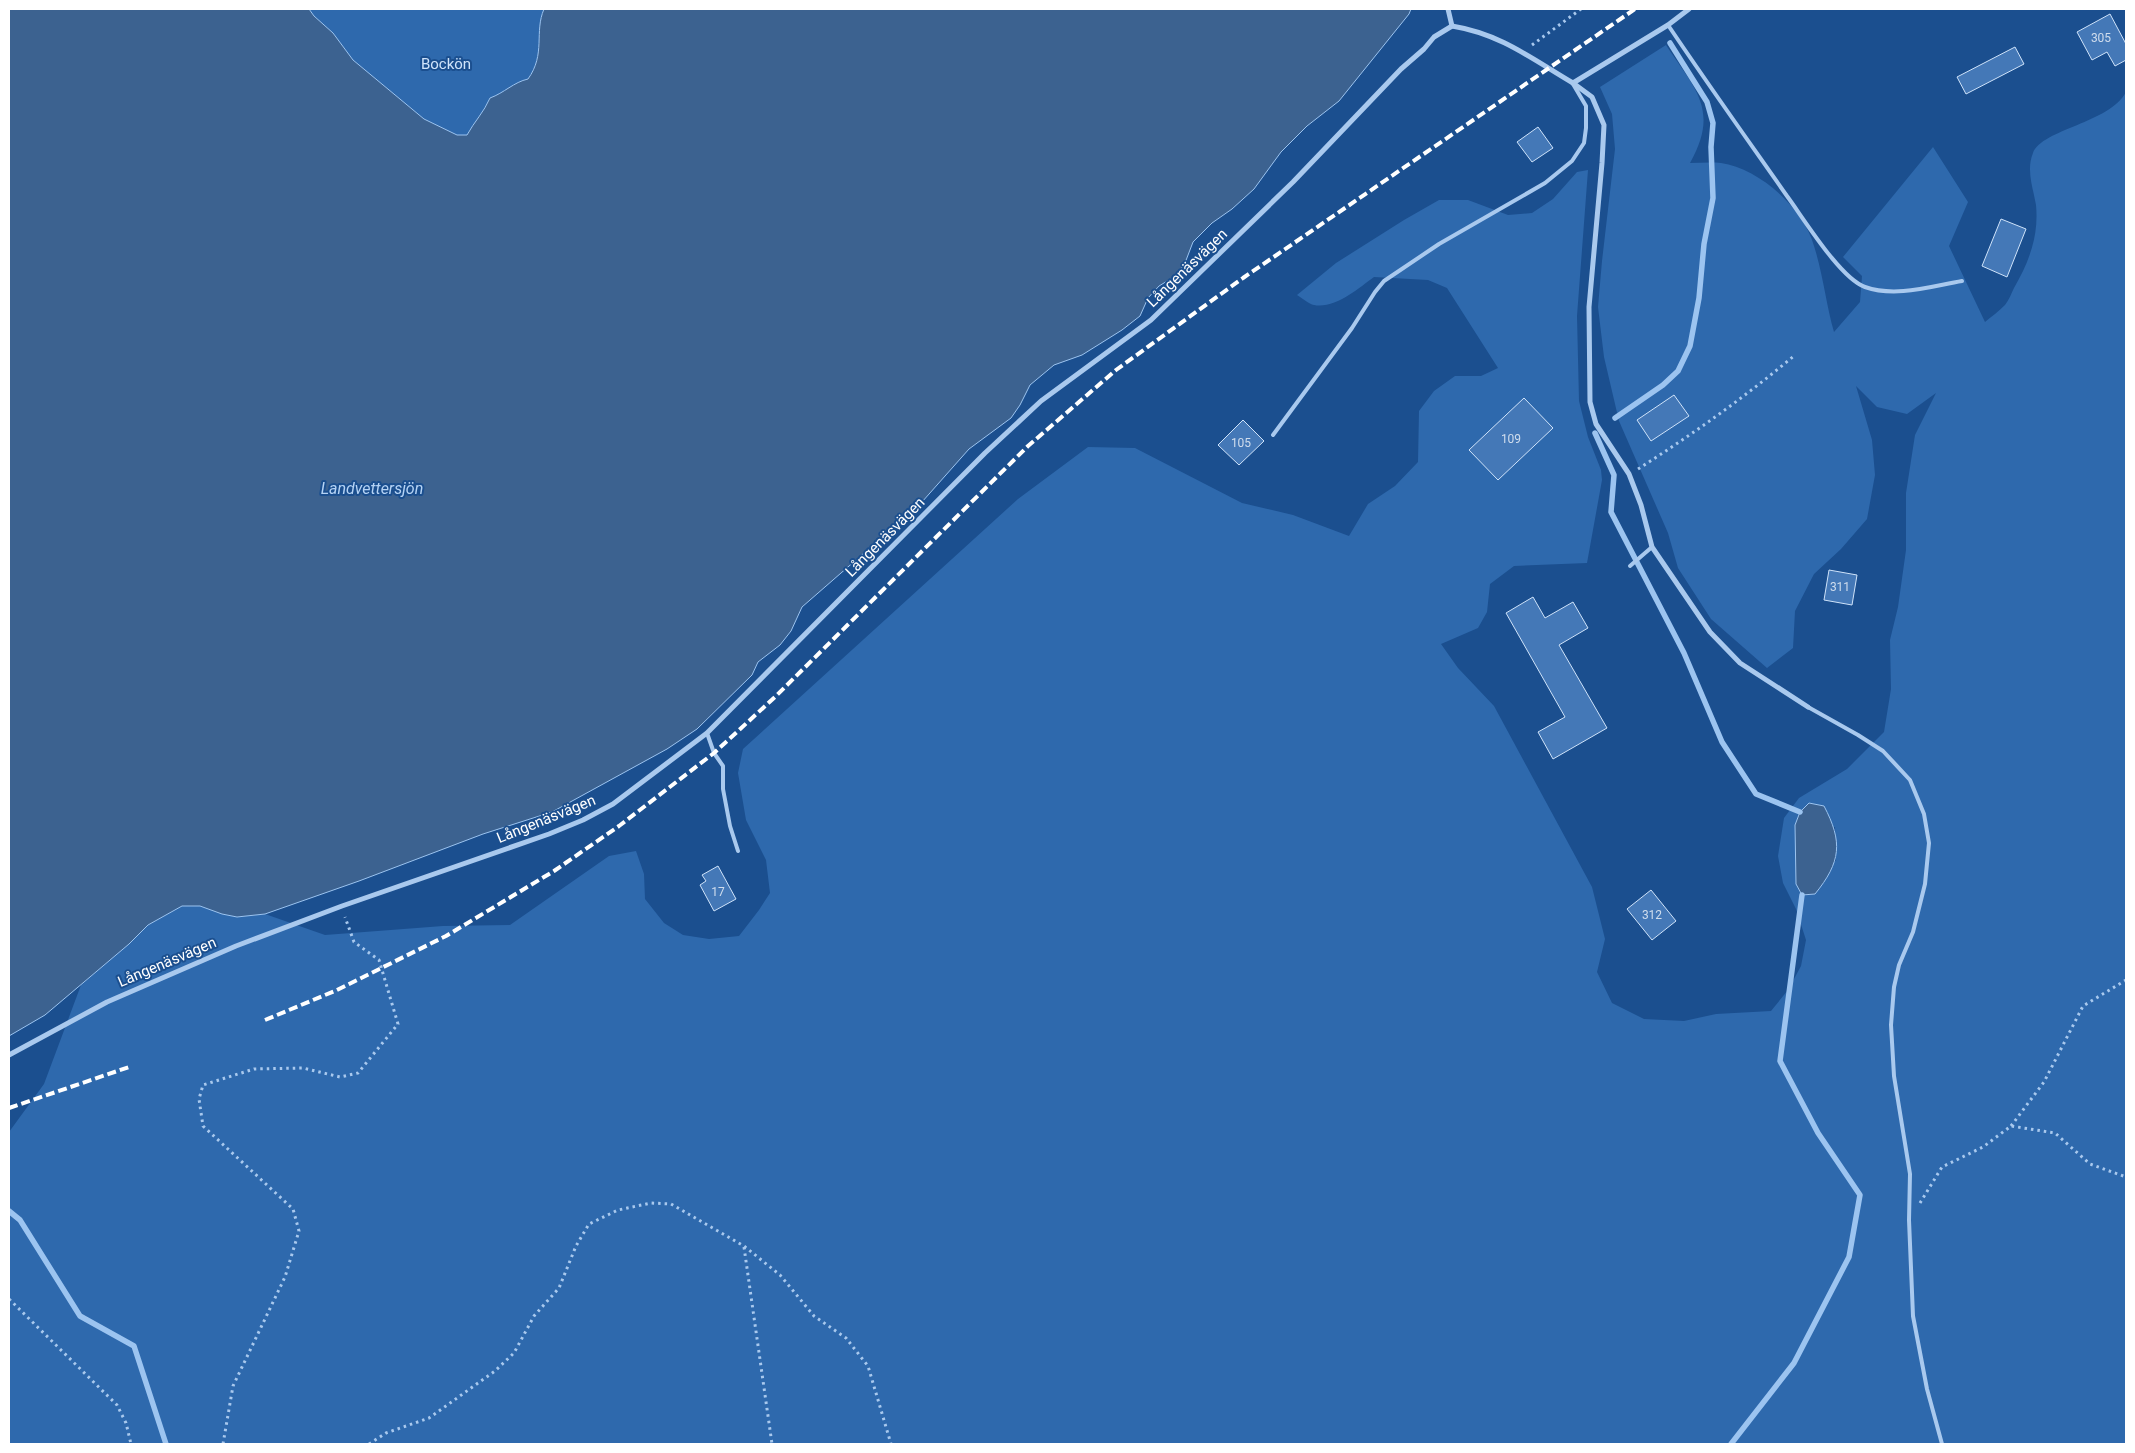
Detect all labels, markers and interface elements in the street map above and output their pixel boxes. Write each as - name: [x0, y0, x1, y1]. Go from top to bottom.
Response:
- house number: 305: [2091, 31, 2111, 45]
- park label: Bockön: [421, 55, 471, 73]
- street label: Långenäsvägen: [1143, 225, 1231, 311]
- house number: 109: [1501, 432, 1521, 446]
- house number: 105: [1231, 436, 1251, 450]
- water label: Landvettersjön: [321, 479, 423, 498]
- street label: Långenäsvägen: [841, 493, 929, 581]
- house number: 311: [1830, 580, 1850, 594]
- street label: Långenäsvägen: [494, 791, 598, 847]
- house number: 17: [711, 885, 725, 899]
- house number: 312: [1642, 908, 1662, 922]
- street label: Långenäsvägen: [115, 933, 219, 991]

